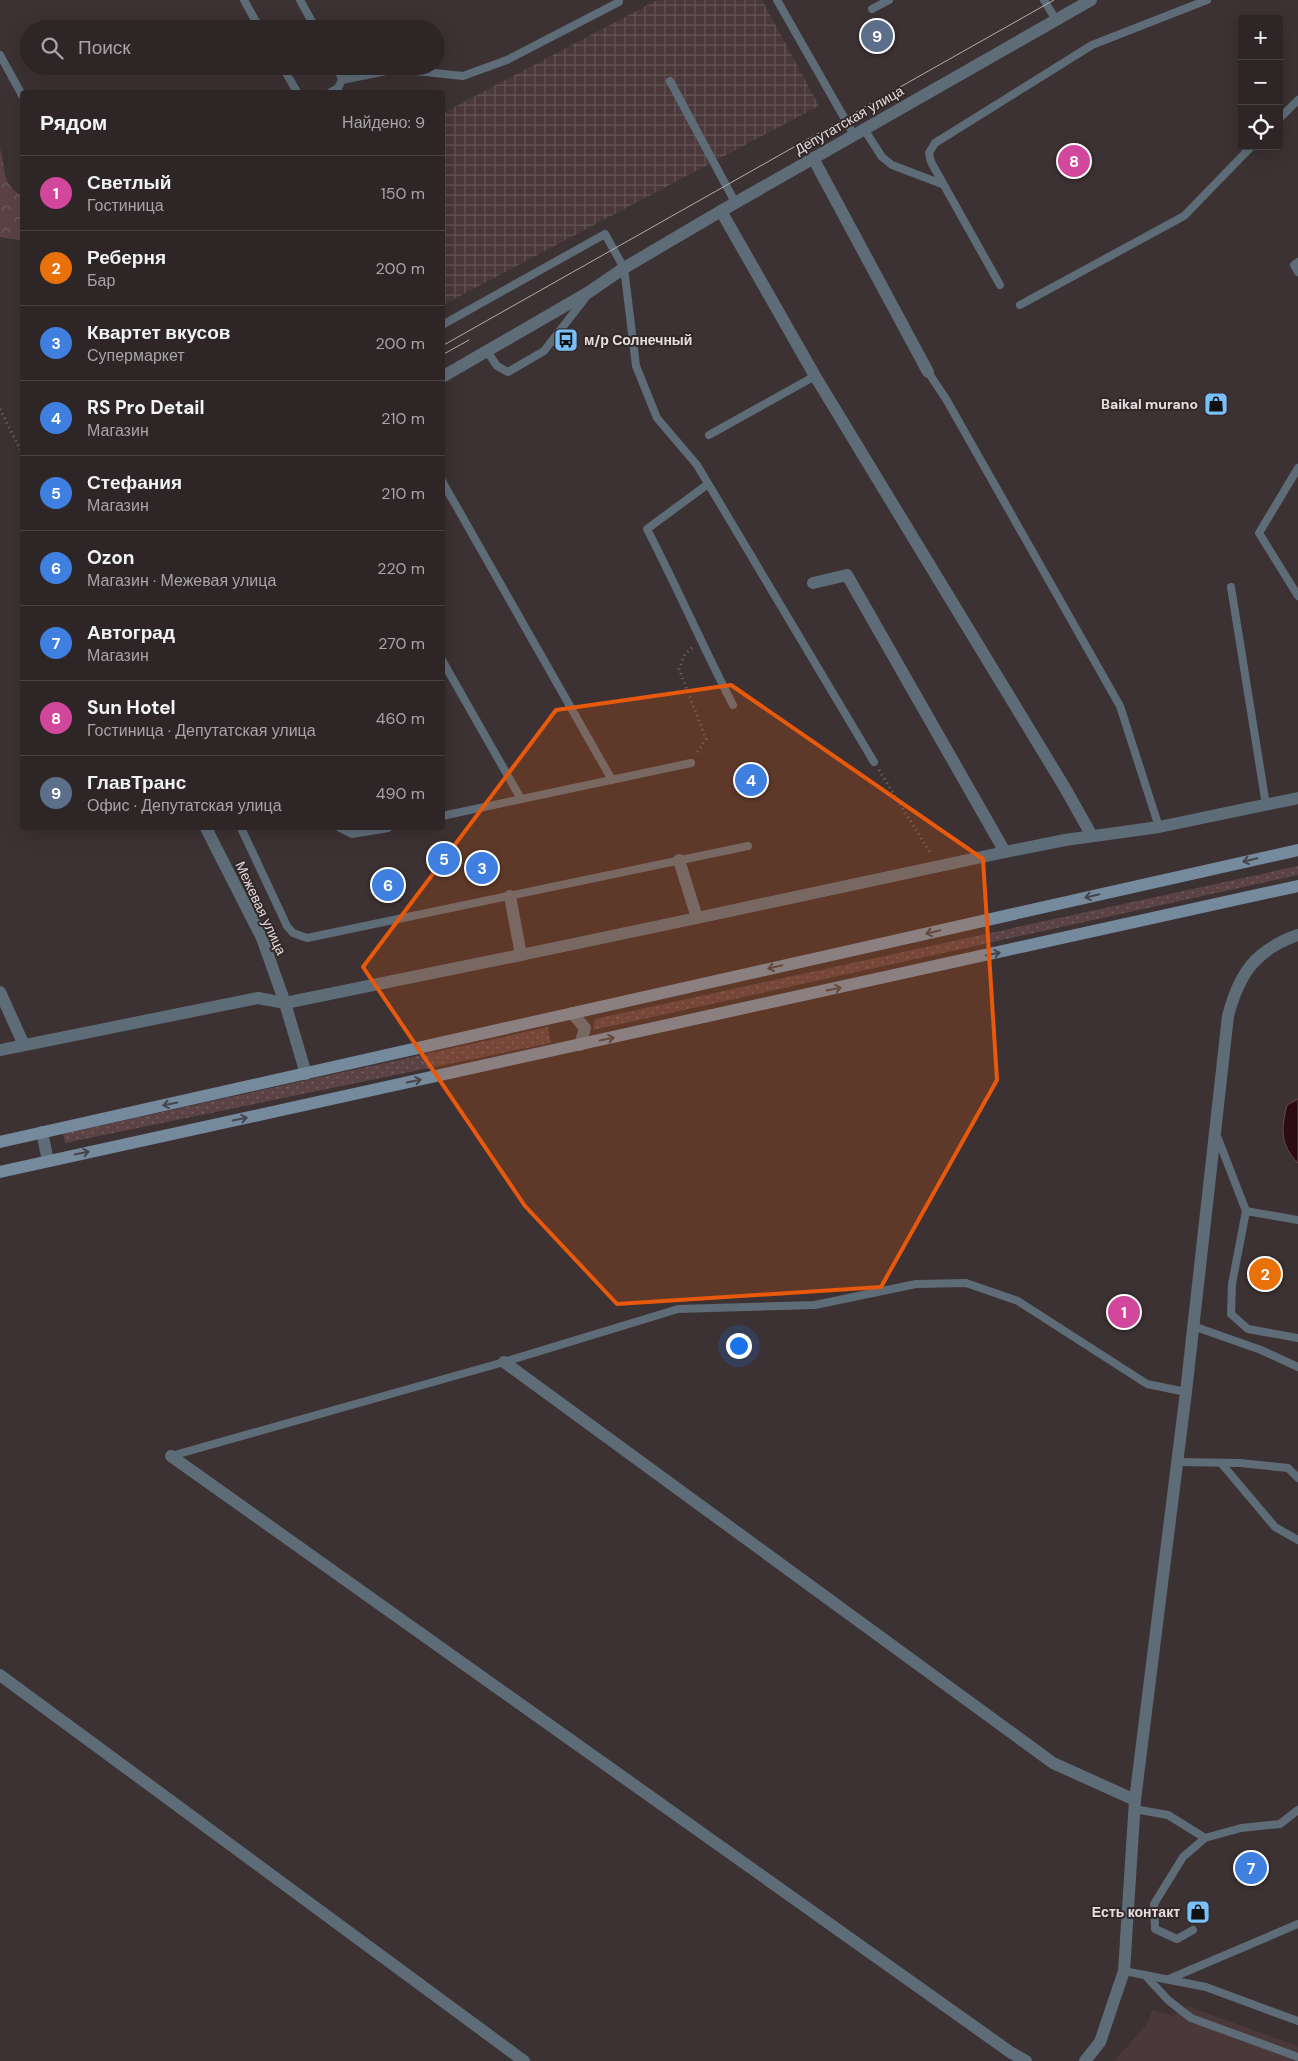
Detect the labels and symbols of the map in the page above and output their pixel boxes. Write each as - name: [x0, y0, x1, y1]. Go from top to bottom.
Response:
- pin: 9: [861, 17, 893, 55]
- street label: Депутатская улица: [791, 81, 907, 159]
- pin: 8: [1058, 142, 1090, 180]
- bus stop icon: м/р Солнечный: [553, 327, 579, 353]
- place label: м/р Солнечный: [584, 331, 692, 349]
- shop icon: Baikal murano: [1203, 391, 1229, 417]
- place label: Baikal murano: [1101, 395, 1198, 413]
- pin: 4: [735, 761, 767, 799]
- pin: 5: [428, 840, 460, 878]
- pin: 3: [466, 849, 498, 887]
- one-way arrow: [1243, 856, 1259, 865]
- street label: Межевая улица: [231, 858, 291, 958]
- pin: 6: [372, 866, 404, 904]
- one-way arrow: [1084, 892, 1100, 901]
- one-way arrow: [926, 928, 942, 937]
- one-way arrow: [984, 949, 1000, 958]
- one-way arrow: [767, 963, 783, 972]
- one-way arrow: [825, 984, 841, 993]
- one-way arrow: [598, 1034, 614, 1043]
- one-way arrow: [405, 1076, 421, 1085]
- one-way arrow: [163, 1100, 179, 1109]
- one-way arrow: [232, 1114, 248, 1123]
- one-way arrow: [73, 1148, 89, 1158]
- pin: 2: [1249, 1255, 1281, 1293]
- pin: 1: [1108, 1293, 1140, 1331]
- your location: [726, 1333, 752, 1359]
- pin: 7: [1235, 1849, 1267, 1887]
- shop icon: Есть контакт: [1185, 1899, 1211, 1925]
- place label: Есть контакт: [1092, 1903, 1180, 1921]

